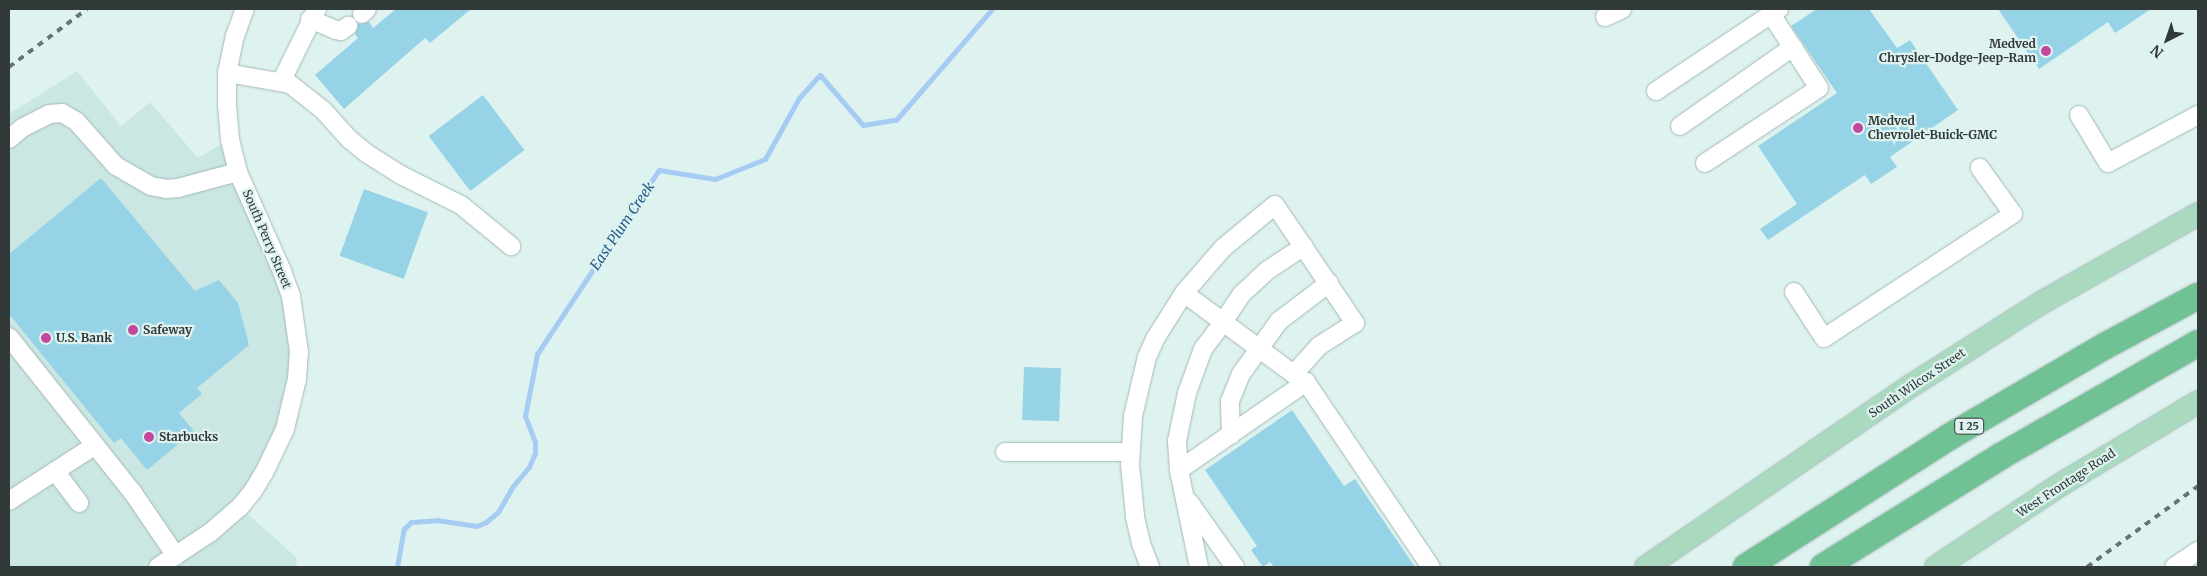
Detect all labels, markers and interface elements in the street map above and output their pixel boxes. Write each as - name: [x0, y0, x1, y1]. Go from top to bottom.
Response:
- north arrow: [2142, 15, 2192, 65]
- place label: Medved Chrysler-Dodge-Jeep-Ram: [1879, 37, 2036, 65]
- text: N: [2147, 41, 2167, 62]
- marker: Medved Chrysler-Dodge-Jeep-Ram: [2040, 45, 2052, 57]
- place label: Medved Chevrolet-Buick-GMC: [1868, 114, 1997, 142]
- marker: Medved Chevrolet-Buick-GMC: [1852, 122, 1864, 134]
- water label: East Plum Creek: [586, 179, 658, 273]
- street label: South Perry Street: [240, 187, 294, 291]
- place label: Safeway: [143, 323, 192, 337]
- marker: Safeway: [127, 324, 139, 336]
- place label: U.S. Bank: [56, 331, 112, 345]
- marker: U.S. Bank: [40, 332, 52, 344]
- street label: South Wilcox Street: [1866, 345, 1968, 421]
- road number: I 25: [1954, 418, 1984, 434]
- place label: Starbucks: [159, 430, 218, 444]
- marker: Starbucks: [143, 431, 155, 443]
- street label: West Frontage Road: [2014, 446, 2118, 520]

